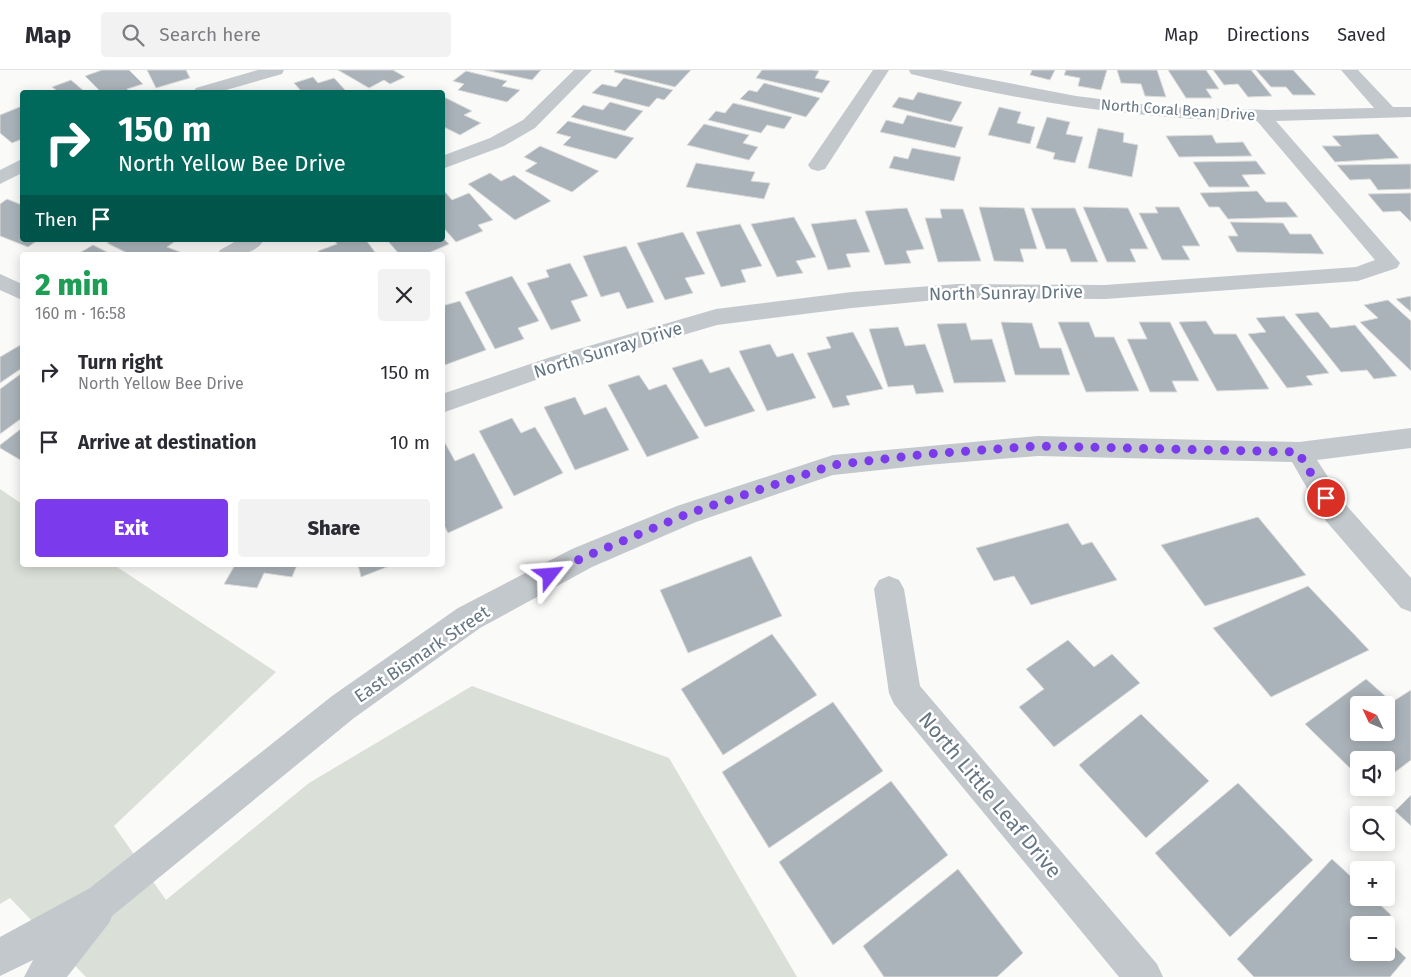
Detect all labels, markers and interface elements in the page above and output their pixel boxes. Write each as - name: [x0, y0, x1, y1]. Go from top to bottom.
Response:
- search box: [101, 12, 451, 57]
- text: Map: [25, 21, 71, 49]
- icon: search: [119, 21, 147, 49]
- text: Search here: [159, 23, 261, 46]
- text: Map: [1164, 24, 1199, 46]
- text: Directions: [1227, 24, 1309, 46]
- text: Saved: [1337, 24, 1386, 46]
- street label: North Coral Bean Drive: [1100, 96, 1256, 124]
- text: 150 m: [118, 108, 211, 150]
- icon: right: [35, 110, 100, 175]
- text: North Yellow Bee Drive: [118, 150, 346, 177]
- icon: arrive: [87, 205, 115, 233]
- text: Then: [35, 208, 77, 231]
- text: 2 min: [35, 267, 108, 303]
- button: close: [378, 269, 430, 321]
- street label: North Sunray Drive: [929, 281, 1083, 305]
- text: 160 m · 16:58: [35, 304, 126, 323]
- street label: North Sunray Drive: [531, 317, 685, 383]
- text: Turn right: [78, 351, 163, 374]
- icon: right: [35, 358, 63, 386]
- text: 150 m: [380, 361, 430, 384]
- text: North Yellow Bee Drive: [78, 374, 244, 393]
- icon: arrive: [35, 428, 63, 456]
- text: Arrive at destination: [78, 431, 257, 454]
- text: 10 m: [390, 431, 430, 454]
- pin: [1305, 477, 1347, 519]
- icon: arrive: [1312, 484, 1340, 512]
- button: Exit: [35, 499, 228, 557]
- button: Share: [238, 499, 430, 557]
- position arrow: [523, 548, 575, 600]
- street label: East Bismark Street: [350, 600, 494, 707]
- north arrow: [1350, 696, 1395, 741]
- map controls: [1350, 696, 1395, 961]
- street label: North Little Leaf Drive: [913, 707, 1067, 883]
- button: sound: [1350, 751, 1395, 796]
- button: search: [1350, 806, 1395, 851]
- button: +: [1350, 861, 1395, 906]
- button: −: [1350, 916, 1395, 961]

